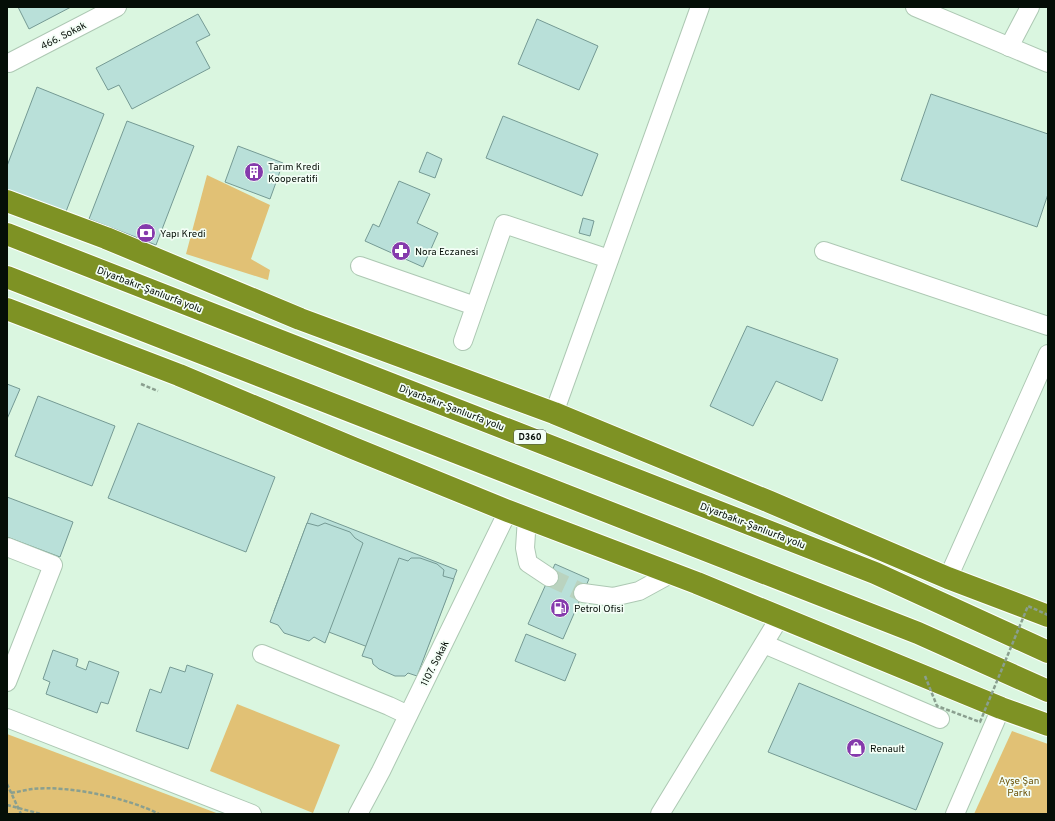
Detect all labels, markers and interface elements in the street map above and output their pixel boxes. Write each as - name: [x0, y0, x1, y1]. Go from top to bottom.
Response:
- street label: 466. Sokak: [39, 19, 89, 53]
- building icon: Tarım Kredi Kooperatifi: [243, 161, 265, 183]
- place label: Tarım Kredi Kooperatifi: [268, 161, 320, 186]
- bank icon: Yapı Kredi: [135, 222, 157, 244]
- place label: Yapı Kredi: [160, 228, 206, 241]
- pharmacy icon: Nora Eczanesi: [390, 240, 412, 262]
- place label: Nora Eczanesi: [415, 246, 478, 259]
- street label: Diyarbakır-Şanlıurfa yolu: [95, 264, 204, 317]
- street label: Diyarbakır-Şanlıurfa yolu: [397, 382, 506, 435]
- road number: D360: [514, 430, 546, 444]
- street label: Diyarbakır-Şanlıurfa yolu: [698, 500, 807, 553]
- fuel station icon: Petrol Ofisi: [549, 597, 571, 619]
- place label: Petrol Ofisi: [574, 603, 624, 616]
- street label: 1107. Sokak: [418, 639, 452, 689]
- shop icon: Renault: [845, 737, 867, 759]
- place label: Renault: [870, 743, 905, 756]
- park label: Ayşe Şan Parkı: [999, 775, 1039, 800]

